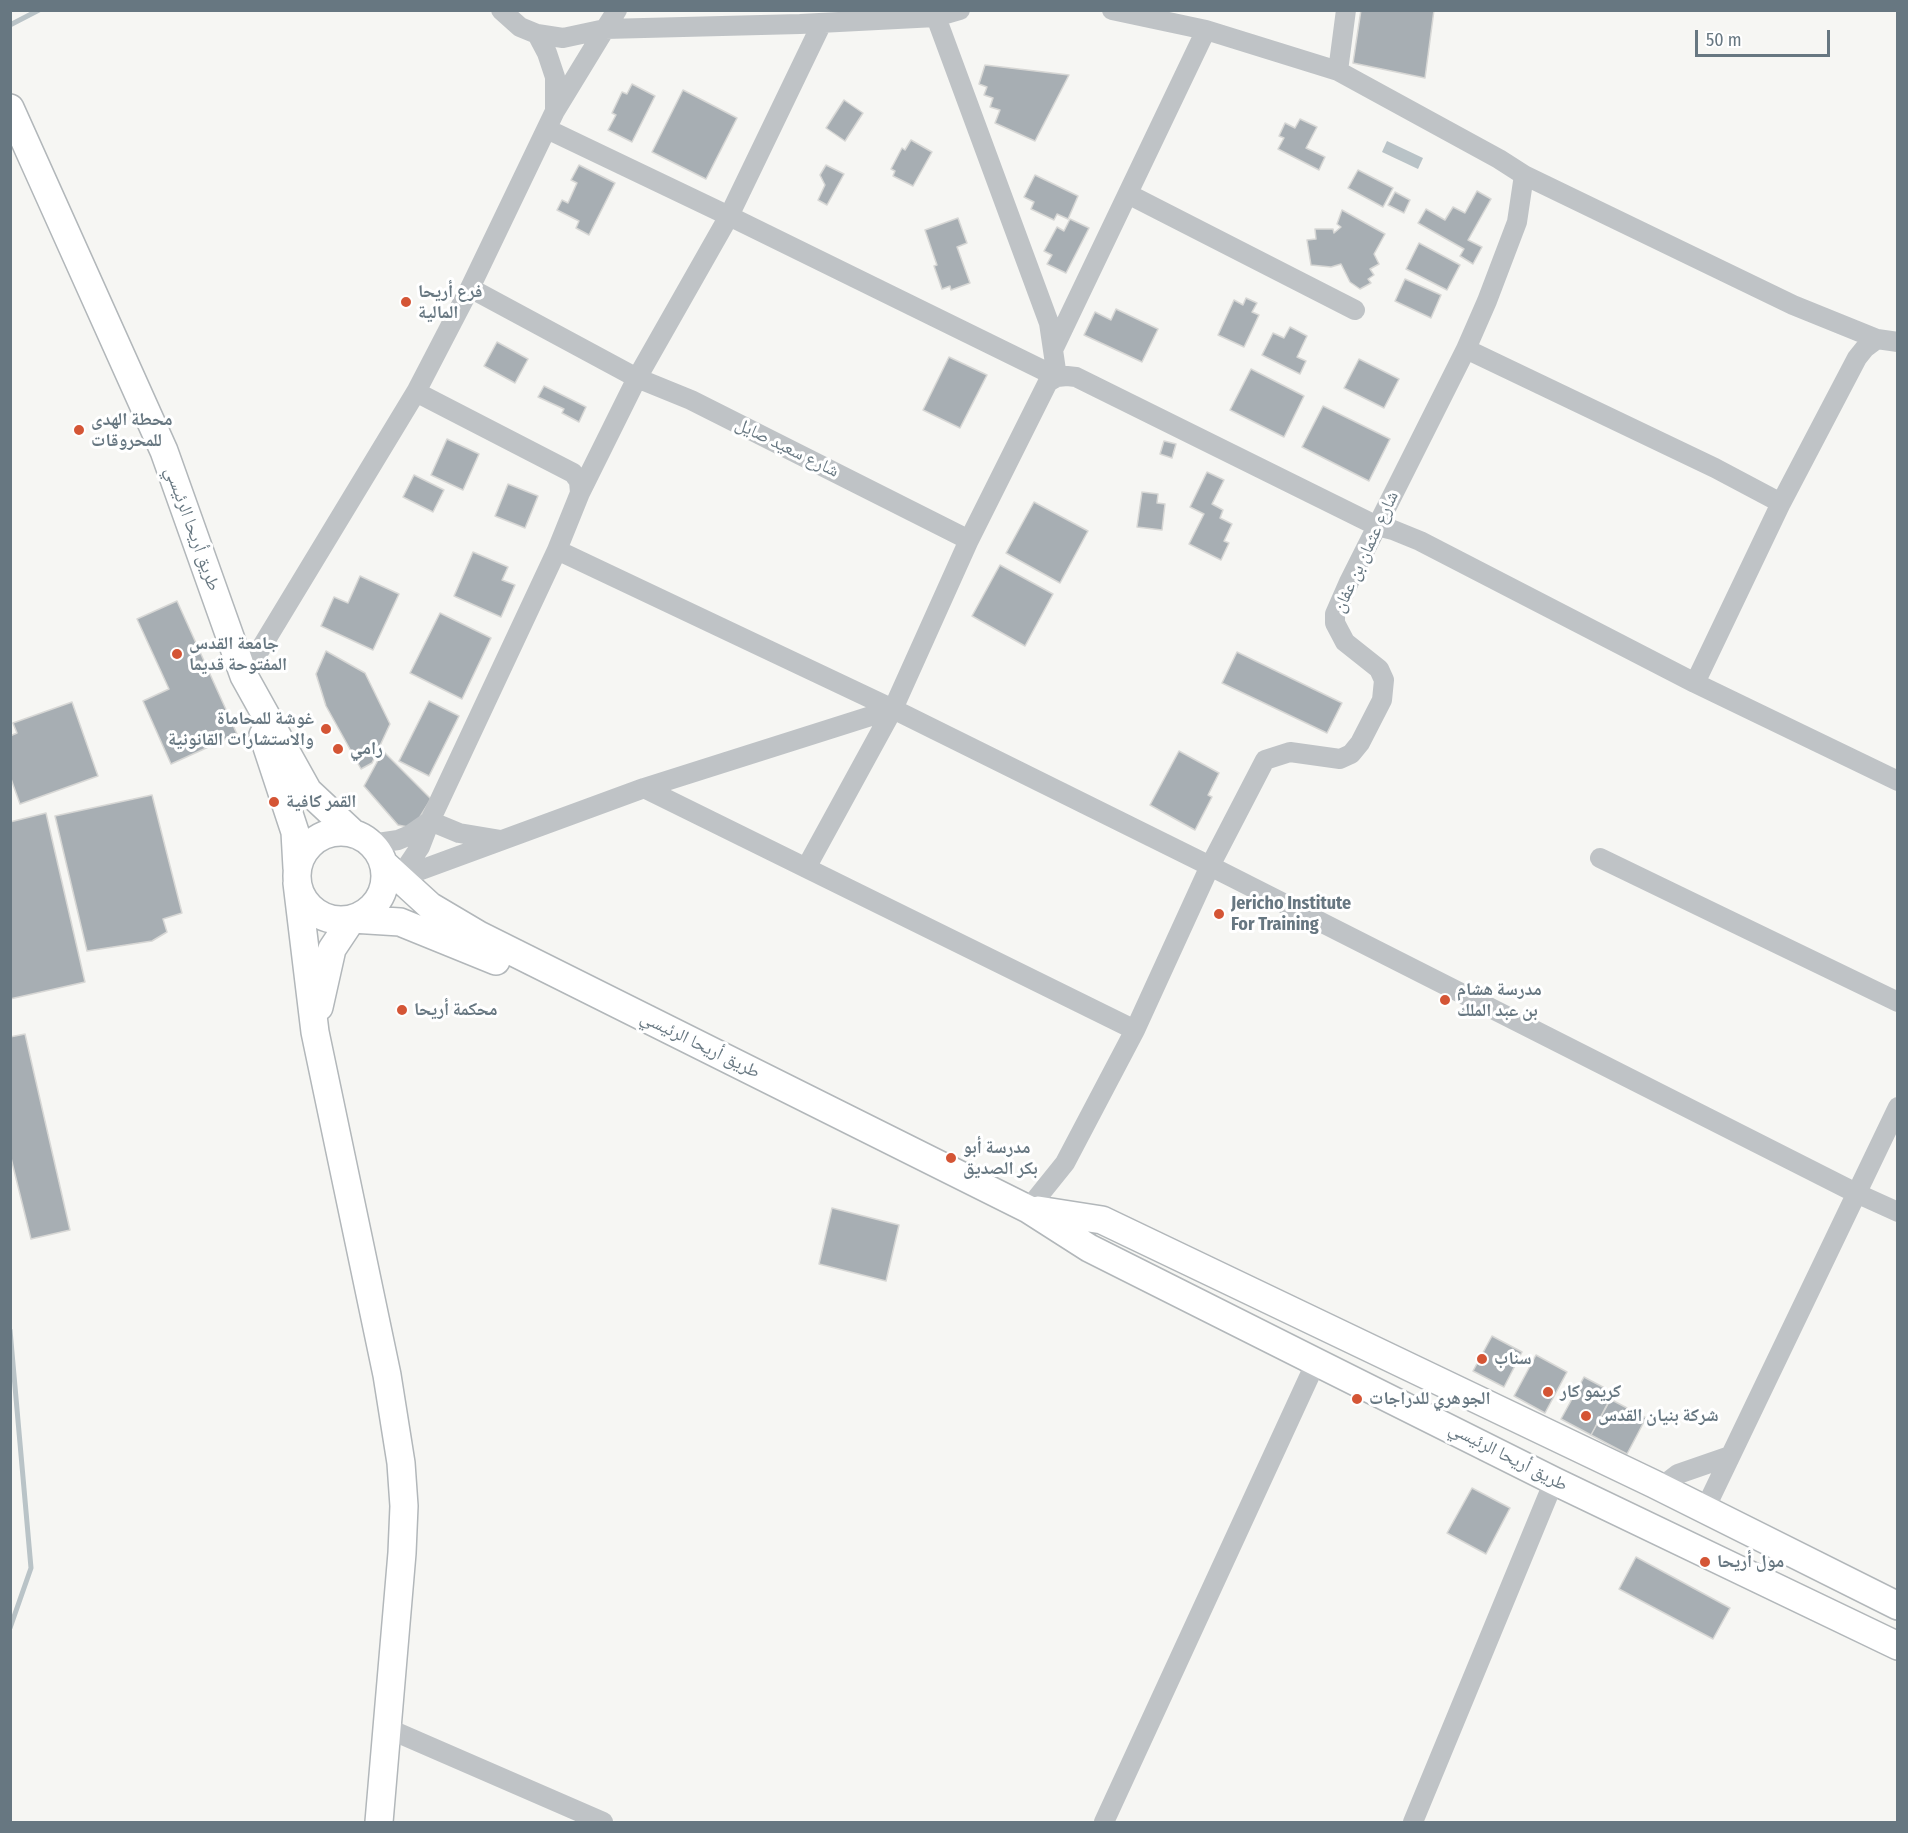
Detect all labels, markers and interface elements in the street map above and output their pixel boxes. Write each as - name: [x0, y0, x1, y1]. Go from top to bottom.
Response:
- scale bar: [1698, 18, 1833, 56]
- text: 50 m: [1706, 29, 1742, 51]
- place label: فرع أريحا المالية: [418, 281, 482, 324]
- marker: فرع أريحا المالية: [399, 295, 413, 309]
- place label: محطة الهدى للمحروقات: [91, 409, 173, 452]
- street label: شارع سعيد صايل: [732, 414, 842, 482]
- marker: محطة الهدى للمحروقات: [72, 423, 86, 437]
- street label: طريق أريحا الرئيسي: [160, 464, 224, 594]
- street label: شارع عثمان بن عفان: [1328, 488, 1404, 616]
- place label: جامعة القدس المفتوحة قديما: [189, 633, 287, 676]
- marker: جامعة القدس المفتوحة قديما: [170, 647, 184, 661]
- place label: غوشة للمحاماة والاستشارات القانونية: [168, 708, 314, 750]
- marker: غوشة للمحاماة والاستشارات القانونية: [319, 722, 333, 736]
- place label: رامي: [350, 738, 383, 760]
- marker: رامي: [331, 742, 345, 756]
- place label: القمر كافية: [286, 791, 356, 813]
- marker: القمر كافية: [267, 795, 281, 809]
- place label: Jericho Institute For Training: [1231, 893, 1351, 936]
- marker: Jericho Institute For Training: [1212, 907, 1226, 921]
- place label: مدرسة هشام بن عبد الملك: [1457, 979, 1542, 1022]
- marker: مدرسة هشام بن عبد الملك: [1438, 993, 1452, 1007]
- place label: محكمة أريحا: [414, 999, 497, 1021]
- marker: محكمة أريحا: [395, 1003, 409, 1017]
- street label: طريق أريحا الرئيسي: [637, 1007, 763, 1083]
- place label: مدرسة أبو بكر الصديق: [963, 1137, 1038, 1180]
- marker: مدرسة أبو بكر الصديق: [944, 1151, 958, 1165]
- place label: سناب: [1494, 1348, 1532, 1370]
- marker: سناب: [1475, 1352, 1489, 1366]
- place label: كريمو كار: [1560, 1381, 1621, 1403]
- marker: كريمو كار: [1541, 1385, 1555, 1399]
- place label: الجوهري للدراجات: [1369, 1388, 1491, 1410]
- marker: الجوهري للدراجات: [1350, 1392, 1364, 1406]
- place label: شركة بنيان القدس: [1598, 1405, 1719, 1427]
- marker: شركة بنيان القدس: [1579, 1409, 1593, 1423]
- street label: طريق أريحا الرئيسي: [1445, 1418, 1571, 1496]
- place label: مول أريحا: [1717, 1551, 1784, 1573]
- marker: مول أريحا: [1698, 1555, 1712, 1569]

